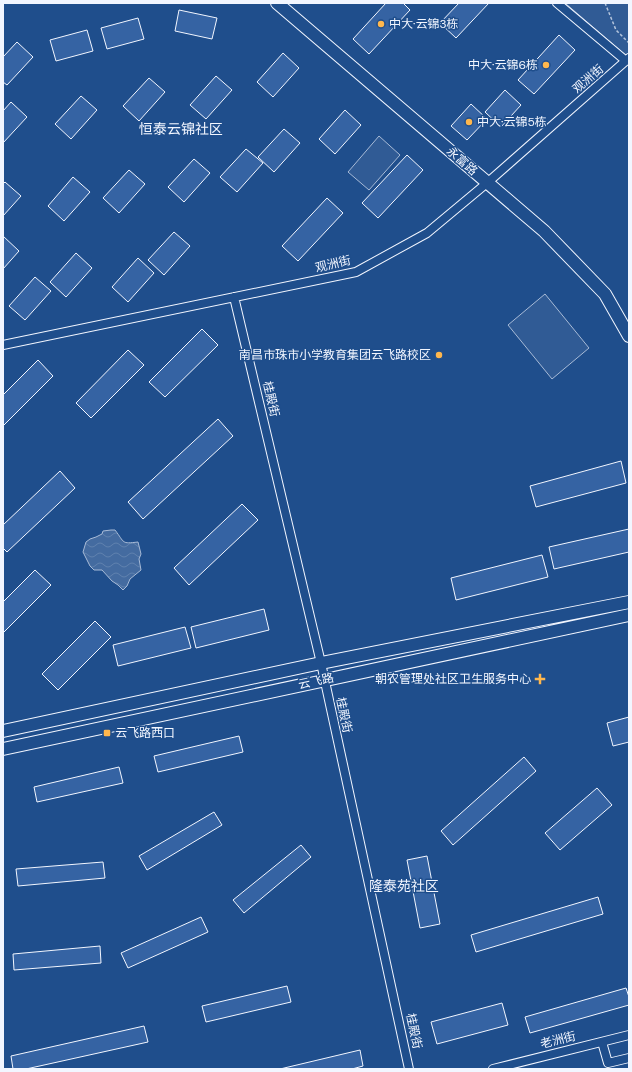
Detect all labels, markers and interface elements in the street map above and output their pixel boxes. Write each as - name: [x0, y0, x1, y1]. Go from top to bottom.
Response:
- place label: 中大·云锦3栋: [389, 16, 458, 32]
- marker: 中大·云锦3栋: [376, 19, 386, 29]
- place label: 中大·云锦6栋: [468, 57, 538, 73]
- marker: 中大·云锦6栋: [541, 60, 551, 70]
- street label: 观洲街: [569, 61, 607, 97]
- place label: 中大·云锦5栋: [477, 114, 547, 130]
- marker: 中大·云锦5栋: [464, 117, 474, 127]
- district label: 恒泰云锦社区: [139, 120, 223, 138]
- street label: 永富路: [443, 143, 481, 179]
- street label: 观洲街: [314, 252, 352, 276]
- place label: 南昌市珠市小学教育集团云飞路校区: [239, 347, 431, 363]
- marker: 南昌市珠市小学教育集团云飞路校区: [434, 350, 444, 360]
- street label: 桂殿街: [259, 380, 283, 418]
- street label: 云飞路: [297, 669, 335, 693]
- place label: 朝农管理处社区卫生服务中心: [375, 671, 531, 687]
- marker: 朝农管理处社区卫生服务中心: [534, 673, 546, 685]
- street label: 桂殿街: [332, 696, 356, 734]
- place label: 云飞路西口: [115, 725, 175, 741]
- marker: 云飞路西口: [102, 728, 112, 738]
- district label: 隆泰苑社区: [369, 877, 439, 895]
- street label: 桂殿街: [402, 1012, 426, 1050]
- street label: 老洲街: [539, 1028, 577, 1052]

